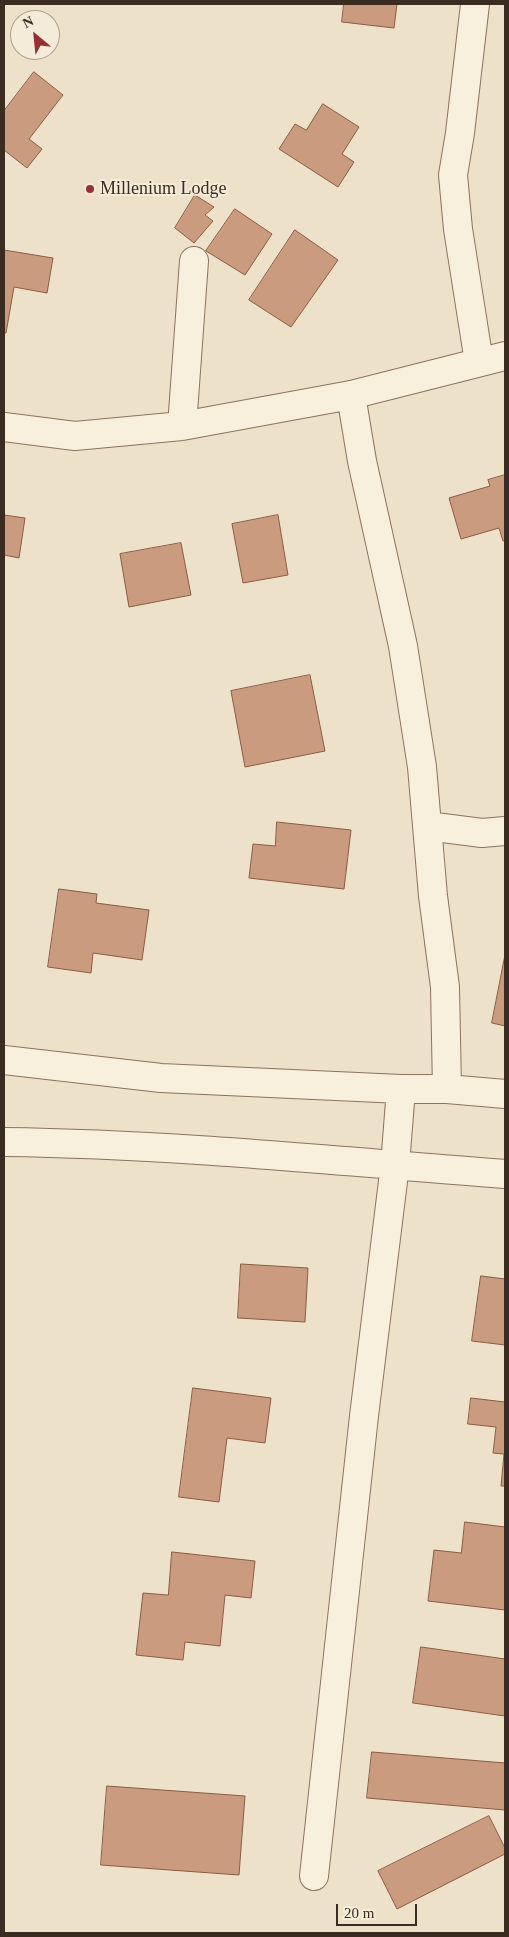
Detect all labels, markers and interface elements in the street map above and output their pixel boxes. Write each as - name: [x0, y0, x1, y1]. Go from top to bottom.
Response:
- north arrow: [10, 10, 60, 60]
- text: N: [20, 13, 36, 31]
- place label: Millenium Lodge: [100, 178, 226, 200]
- marker: Millenium Lodge: [84, 183, 96, 195]
- scale bar: [339, 1894, 420, 1926]
- text: 20 m: [344, 1905, 374, 1921]

